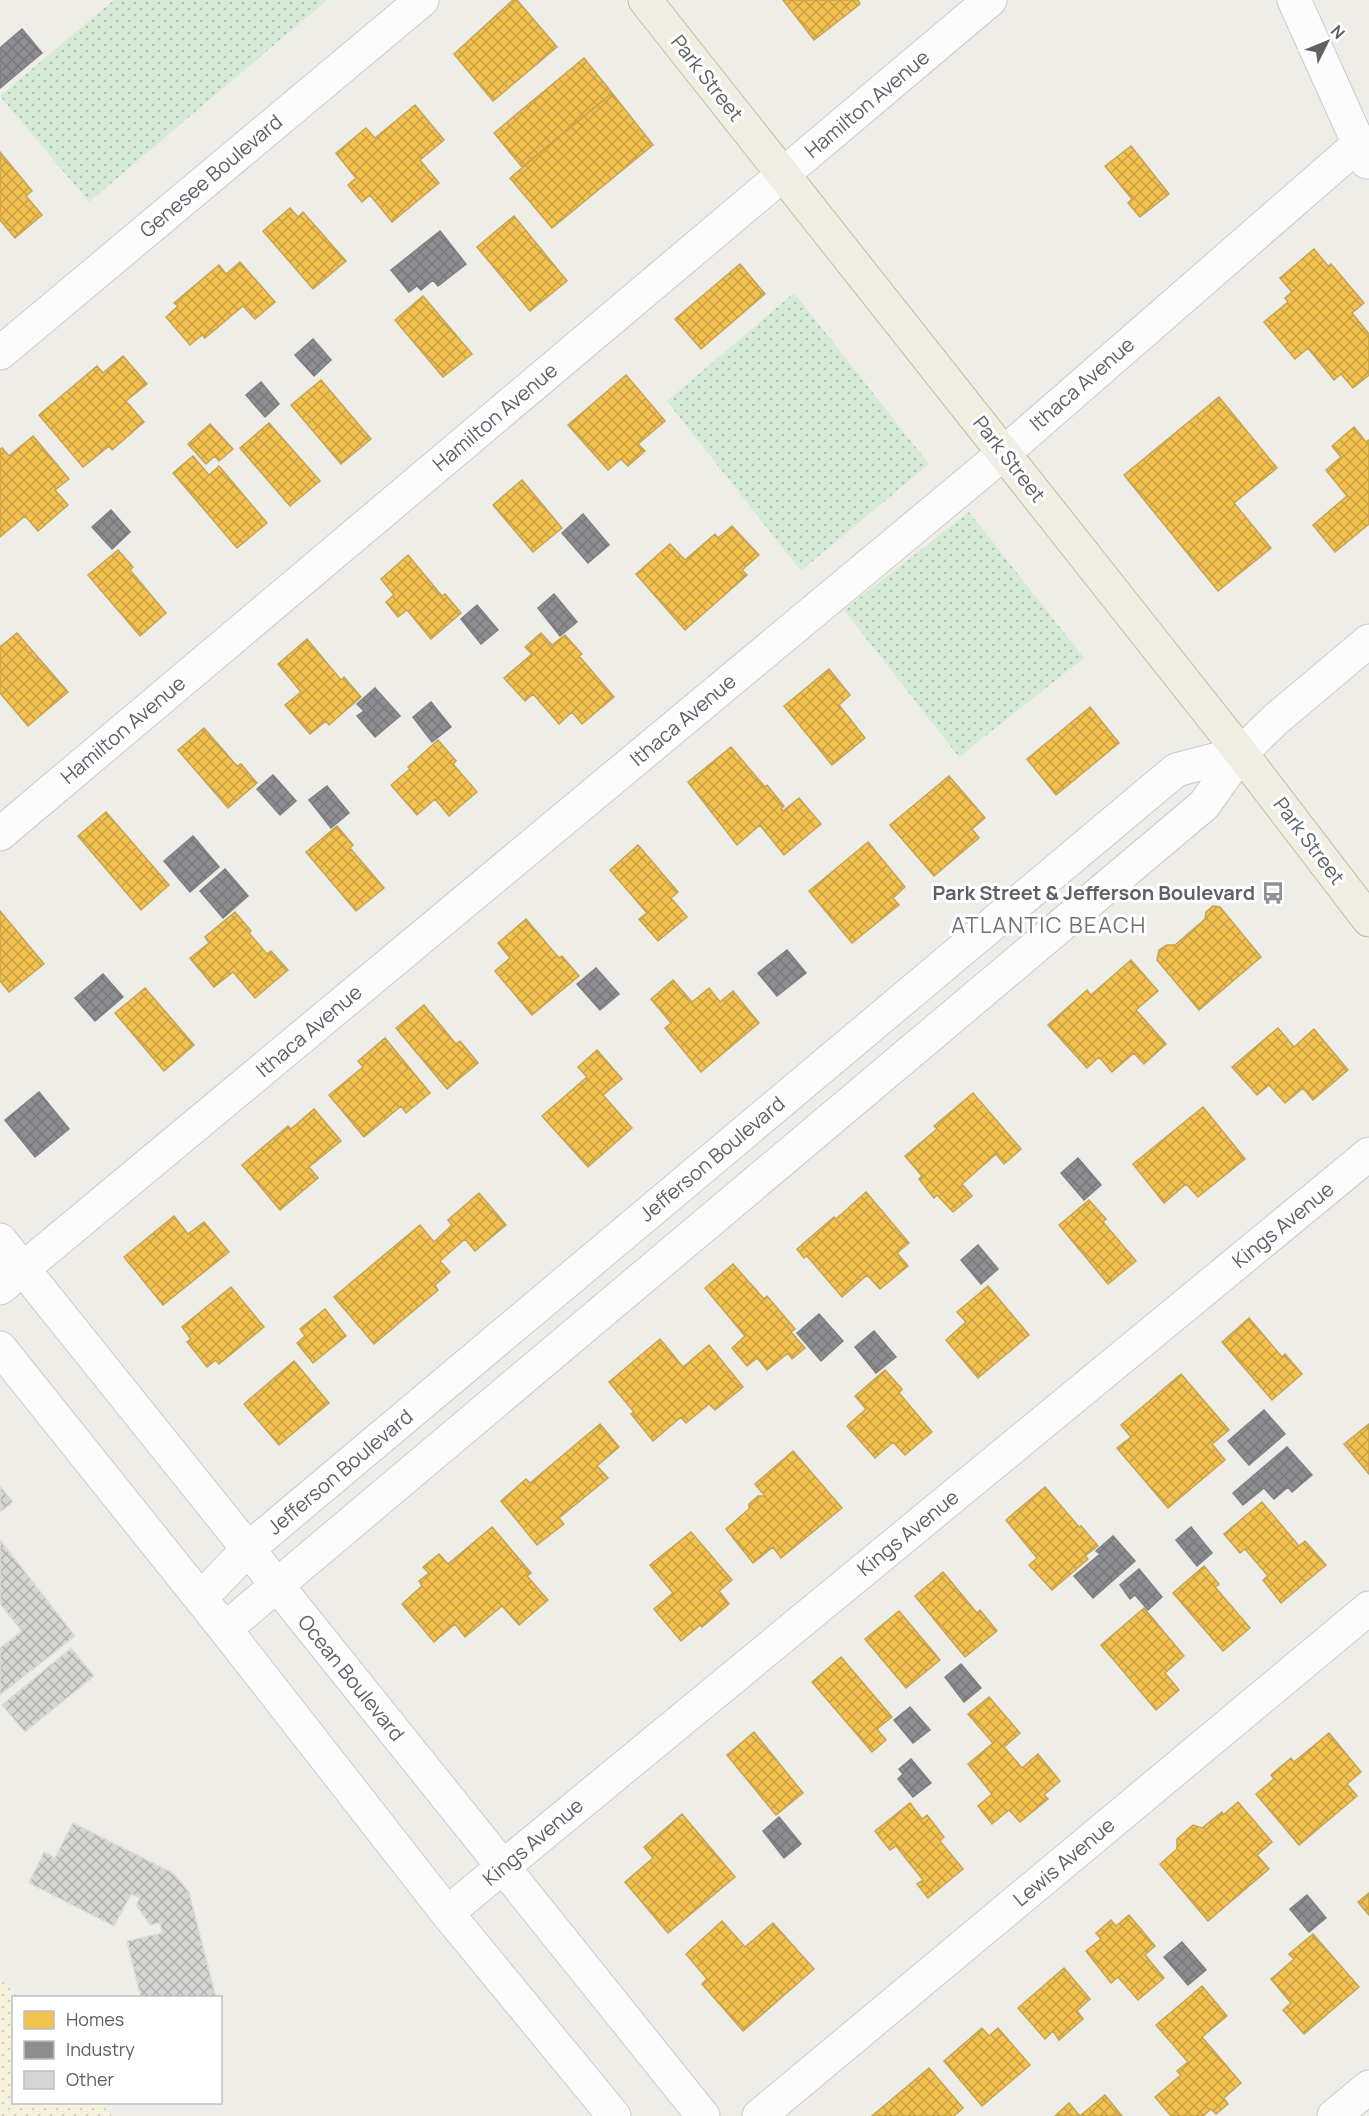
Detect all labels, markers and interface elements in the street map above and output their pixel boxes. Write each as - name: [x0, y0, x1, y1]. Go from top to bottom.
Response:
- north arrow: [1297, 12, 1357, 72]
- text: N: [1326, 20, 1350, 43]
- street label: Park Street: [665, 29, 750, 126]
- street label: Hamilton Avenue: [799, 43, 935, 164]
- street label: Genesee Boulevard: [134, 108, 288, 243]
- street label: Ithaca Avenue: [1024, 331, 1140, 437]
- street label: Hamilton Avenue: [427, 356, 563, 477]
- street label: Park Street: [967, 410, 1052, 507]
- street label: Ithaca Avenue: [624, 667, 741, 772]
- street label: Hamilton Avenue: [55, 669, 191, 790]
- street label: Park Street: [1268, 792, 1351, 890]
- place label: Park Street & Jefferson Boulevard: [932, 879, 1255, 906]
- bus stop icon: Park Street & Jefferson Boulevard: [1260, 880, 1286, 906]
- district label: ATLANTIC BEACH: [951, 910, 1147, 940]
- street label: Ithaca Avenue: [250, 978, 367, 1083]
- street label: Jefferson Boulevard: [633, 1090, 790, 1227]
- street label: Kings Avenue: [1226, 1175, 1339, 1274]
- street label: Jefferson Boulevard: [261, 1403, 418, 1540]
- street label: Kings Avenue: [851, 1483, 964, 1582]
- street label: Ocean Boulevard: [292, 1609, 411, 1746]
- street label: Kings Avenue: [477, 1792, 589, 1892]
- street label: Lewis Avenue: [1007, 1811, 1120, 1912]
- legend: [12, 1996, 222, 2104]
- text: Homes: [66, 2007, 124, 2031]
- text: Industry: [66, 2037, 135, 2061]
- text: Other: [66, 2067, 114, 2091]

